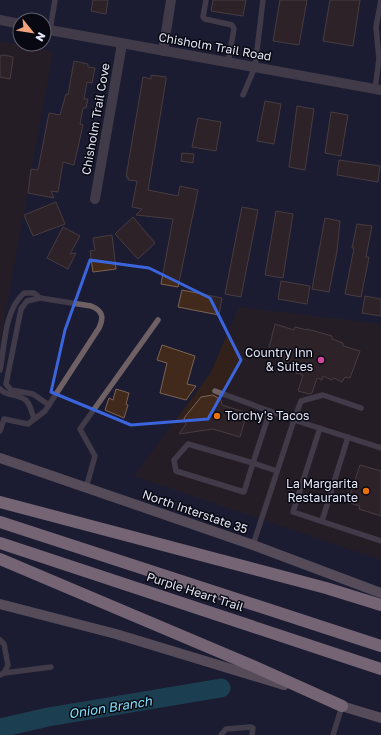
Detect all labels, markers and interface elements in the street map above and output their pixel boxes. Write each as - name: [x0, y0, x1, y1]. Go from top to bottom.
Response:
- north arrow: [12, 12, 52, 52]
- street label: Chisholm Trail Road: [157, 29, 273, 64]
- text: N: [33, 30, 49, 44]
- street label: Chisholm Trail Cove: [78, 62, 113, 176]
- place label: Country Inn & Suites: [245, 345, 313, 374]
- marker: Country Inn & Suites: [316, 355, 326, 365]
- place label: Torchy's Tacos: [225, 408, 309, 423]
- marker: Torchy's Tacos: [212, 411, 222, 421]
- place label: La Margarita Restaurante: [286, 476, 358, 505]
- street label: North Interstate 35: [141, 486, 250, 537]
- marker: La Margarita Restaurante: [361, 486, 371, 496]
- street label: Purple Heart Trail: [145, 569, 246, 614]
- water label: Onion Branch: [67, 692, 154, 721]

